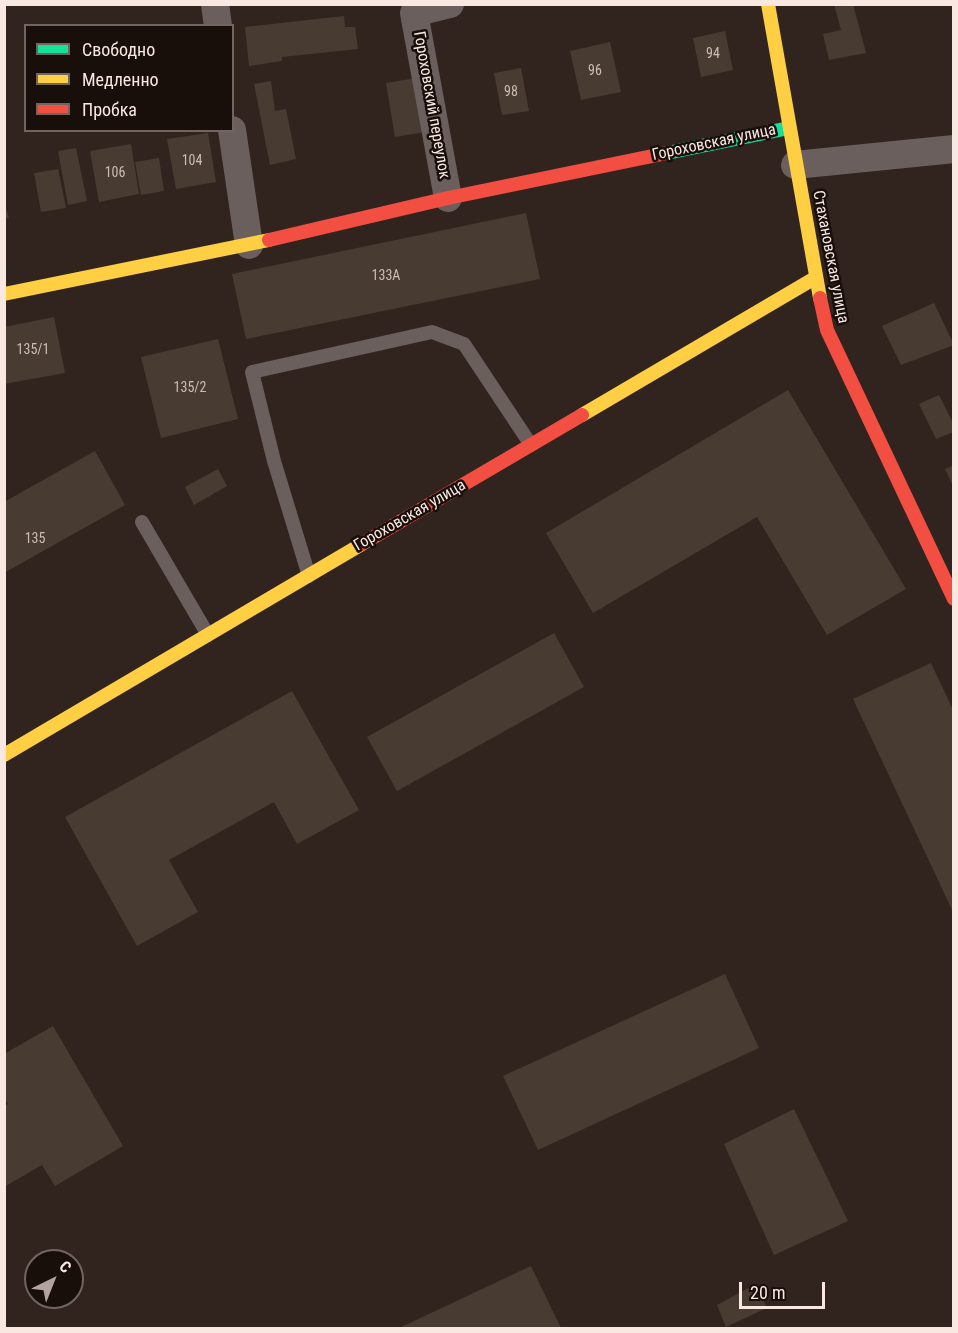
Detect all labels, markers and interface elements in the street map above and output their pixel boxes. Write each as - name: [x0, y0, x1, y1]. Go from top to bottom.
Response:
- legend: [24, 24, 234, 132]
- street label: Гороховский переулок: [409, 30, 453, 180]
- text: Свободно: [82, 39, 155, 60]
- house number: 94: [706, 46, 720, 62]
- house number: 96: [588, 63, 602, 79]
- text: Медленно: [82, 69, 159, 90]
- house number: 98: [504, 84, 518, 100]
- text: Пробка: [82, 99, 137, 120]
- street label: Гороховская улица: [650, 121, 778, 165]
- house number: 104: [182, 153, 202, 169]
- house number: 106: [105, 165, 125, 181]
- street label: Стахановская улица: [808, 189, 852, 325]
- house number: 133А: [372, 268, 400, 284]
- house number: 135/1: [17, 342, 49, 358]
- house number: 135/2: [174, 380, 206, 396]
- street label: Гороховская улица: [351, 476, 469, 556]
- house number: 135: [25, 531, 45, 547]
- north arrow: [24, 1249, 84, 1309]
- text: С: [55, 1257, 75, 1277]
- scale bar: [742, 1270, 828, 1308]
- text: 20 m: [750, 1282, 785, 1303]

